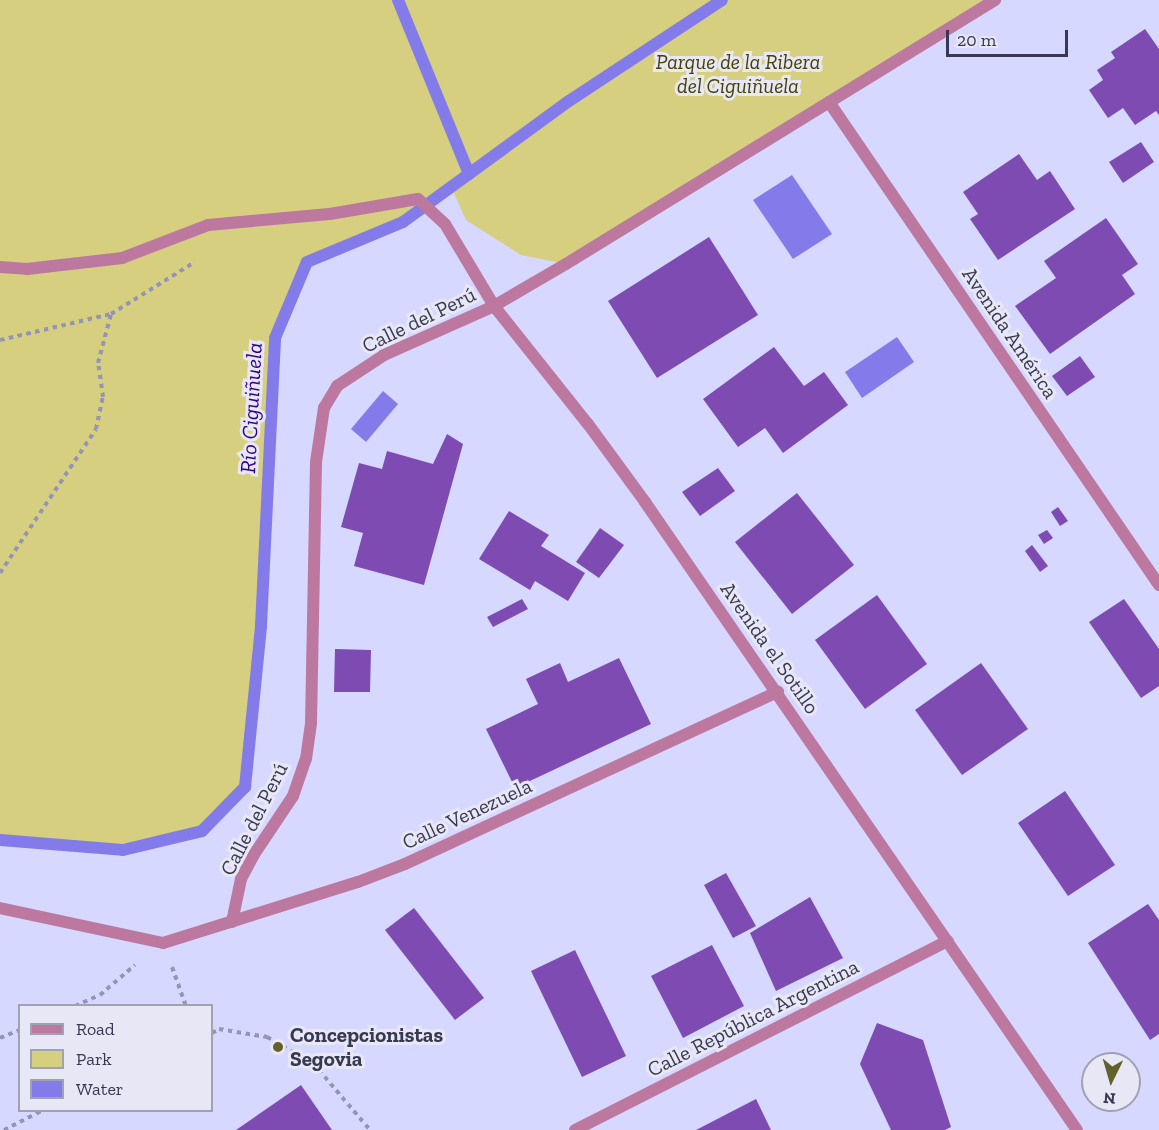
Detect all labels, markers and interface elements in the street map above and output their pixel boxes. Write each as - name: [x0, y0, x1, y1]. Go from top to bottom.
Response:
- scale bar: [949, 18, 1070, 56]
- text: 20 m: [957, 29, 996, 51]
- park label: Parque de la Ribera del Ciguiñuela: [656, 49, 820, 99]
- street label: Avenida América: [957, 262, 1063, 404]
- street label: Calle del Perú: [358, 282, 480, 358]
- water label: Río Ciguiñuela: [234, 342, 268, 474]
- street label: Avenida el Sotillo: [715, 577, 825, 719]
- street label: Calle del Perú: [215, 758, 293, 880]
- street label: Calle Venezuela: [398, 773, 536, 855]
- street label: Calle República Argentina: [643, 954, 863, 1082]
- legend: [18, 1004, 213, 1112]
- text: Road: [76, 1018, 115, 1040]
- place label: Concepcionistas Segovia: [290, 1022, 443, 1072]
- marker: Concepcionistas Segovia: [271, 1040, 285, 1054]
- text: Park: [76, 1048, 112, 1070]
- north arrow: [1081, 1052, 1141, 1112]
- text: Water: [76, 1078, 123, 1100]
- text: N: [1103, 1088, 1116, 1108]

